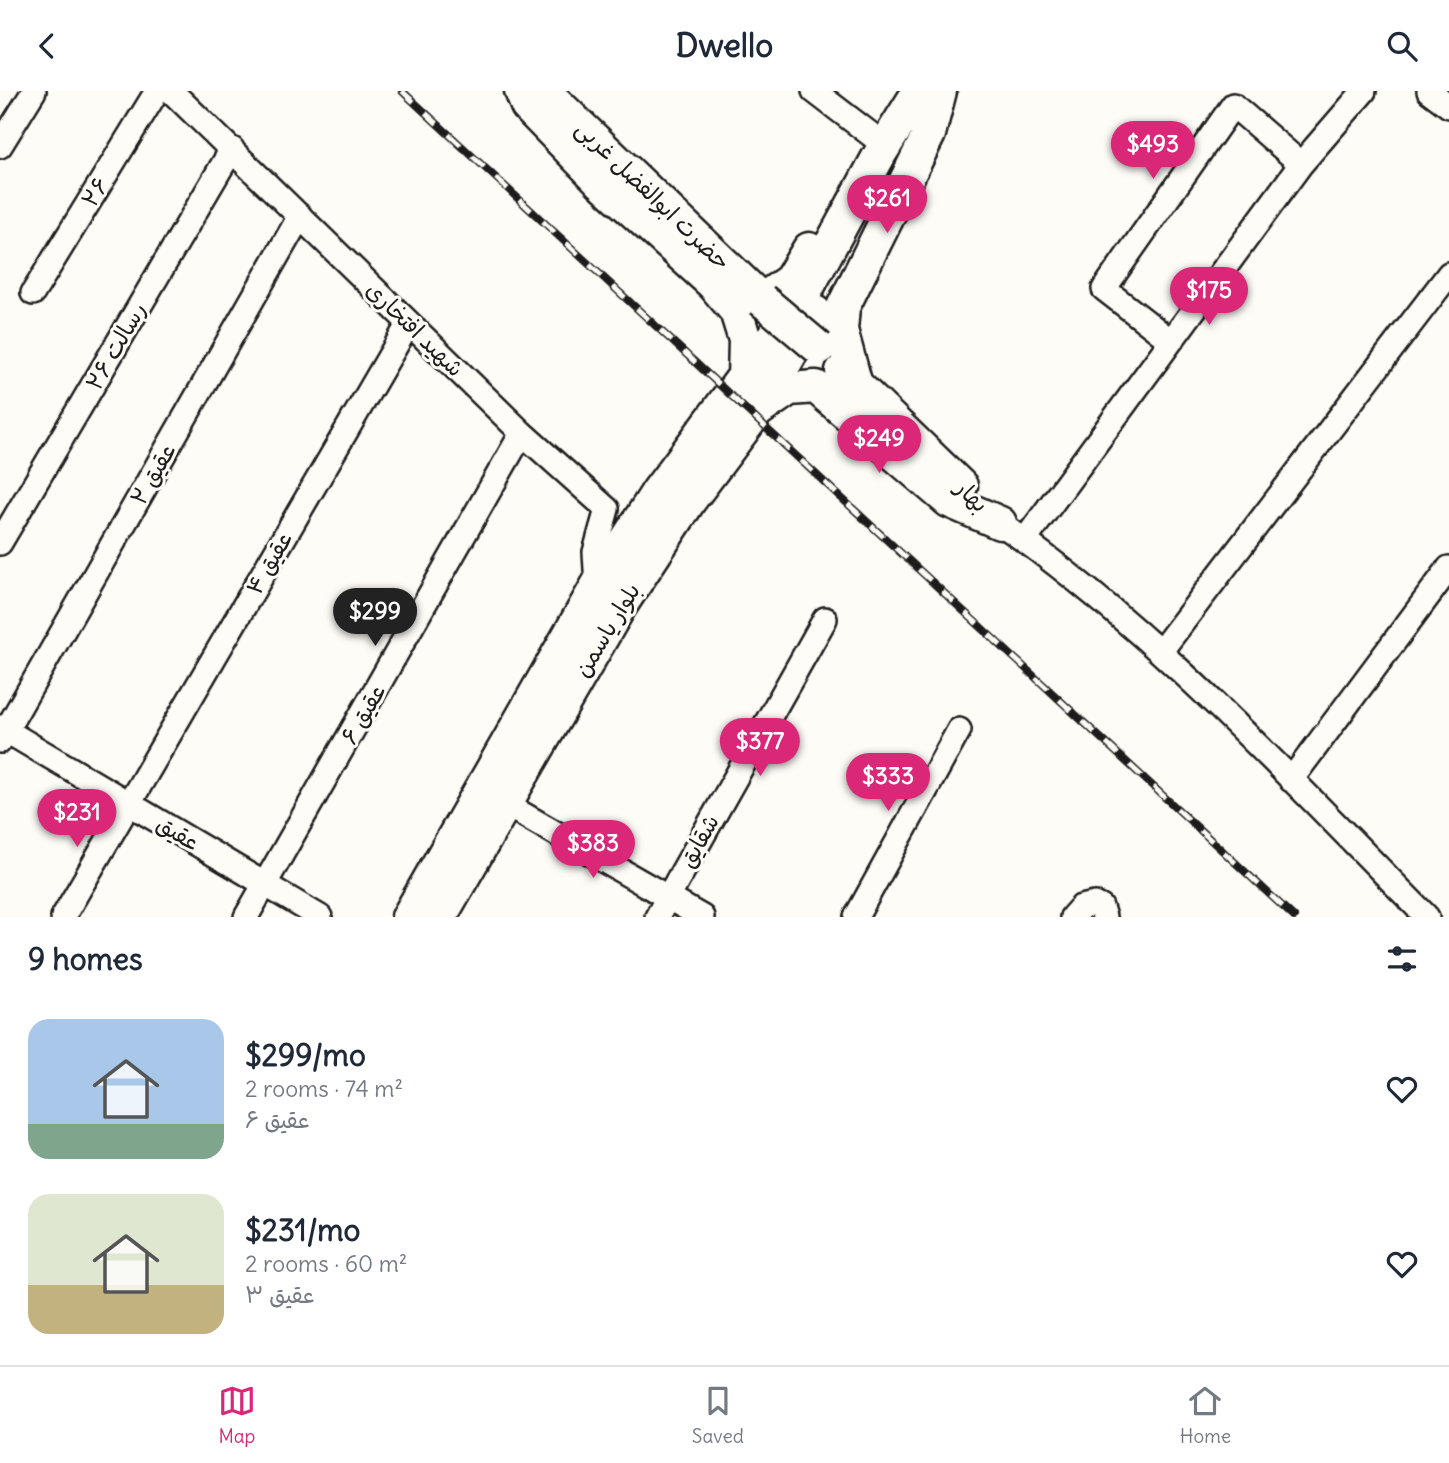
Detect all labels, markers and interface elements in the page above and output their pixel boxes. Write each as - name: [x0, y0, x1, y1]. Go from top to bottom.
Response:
- text: Dwello: [676, 25, 773, 66]
- icon: back: [28, 27, 66, 65]
- icon: search: [1383, 27, 1421, 65]
- street label: حضرت ابوالفضل غربی: [569, 113, 737, 277]
- pin: $493: [1112, 122, 1194, 181]
- text: $493: [1127, 129, 1179, 158]
- street label: ۲۶: [74, 172, 115, 212]
- pin: $261: [846, 176, 928, 235]
- text: $261: [863, 183, 911, 212]
- pin: $175: [1168, 267, 1250, 327]
- street label: شهید افتخاری: [360, 275, 470, 382]
- text: $175: [1186, 275, 1232, 304]
- street label: رسالت ۲۶: [79, 297, 152, 395]
- pin: $249: [838, 415, 920, 475]
- text: $249: [853, 423, 905, 452]
- street label: عقیق ۲: [123, 438, 182, 510]
- street label: بهار: [948, 472, 995, 518]
- street label: عقیق ۴: [239, 526, 298, 599]
- street label: بلوار یاسمن: [567, 577, 646, 682]
- pin: $299: [334, 589, 416, 648]
- text: $299: [349, 596, 401, 625]
- street label: عقیق ۶: [334, 678, 391, 749]
- pin: $377: [719, 719, 801, 778]
- text: $377: [736, 726, 784, 755]
- pin: $333: [847, 753, 929, 813]
- text: $333: [862, 761, 914, 790]
- pin: $231: [36, 789, 118, 849]
- text: $231: [53, 797, 101, 826]
- street label: عقیق: [151, 808, 205, 857]
- street label: شقایق: [672, 809, 725, 873]
- pin: $383: [552, 821, 634, 880]
- text: $383: [567, 828, 619, 857]
- text: 9 homes: [28, 940, 143, 978]
- icon: filters: [1383, 940, 1421, 978]
- text: $299/mo: [245, 1036, 366, 1074]
- icon: home: [84, 1047, 168, 1131]
- icon: heart: [1383, 1070, 1421, 1108]
- text: 2 rooms · 74 m²: [245, 1074, 403, 1103]
- text: عقیق ۶: [245, 1105, 310, 1134]
- text: $231/mo: [245, 1211, 360, 1249]
- icon: home: [84, 1222, 168, 1306]
- icon: heart: [1383, 1245, 1421, 1283]
- text: 2 rooms · 60 m²: [245, 1249, 407, 1278]
- text: عقیق ۳: [245, 1280, 315, 1309]
- tab: Map: [218, 1382, 256, 1448]
- tab: Saved: [692, 1382, 744, 1448]
- tab: Home: [1180, 1382, 1231, 1448]

